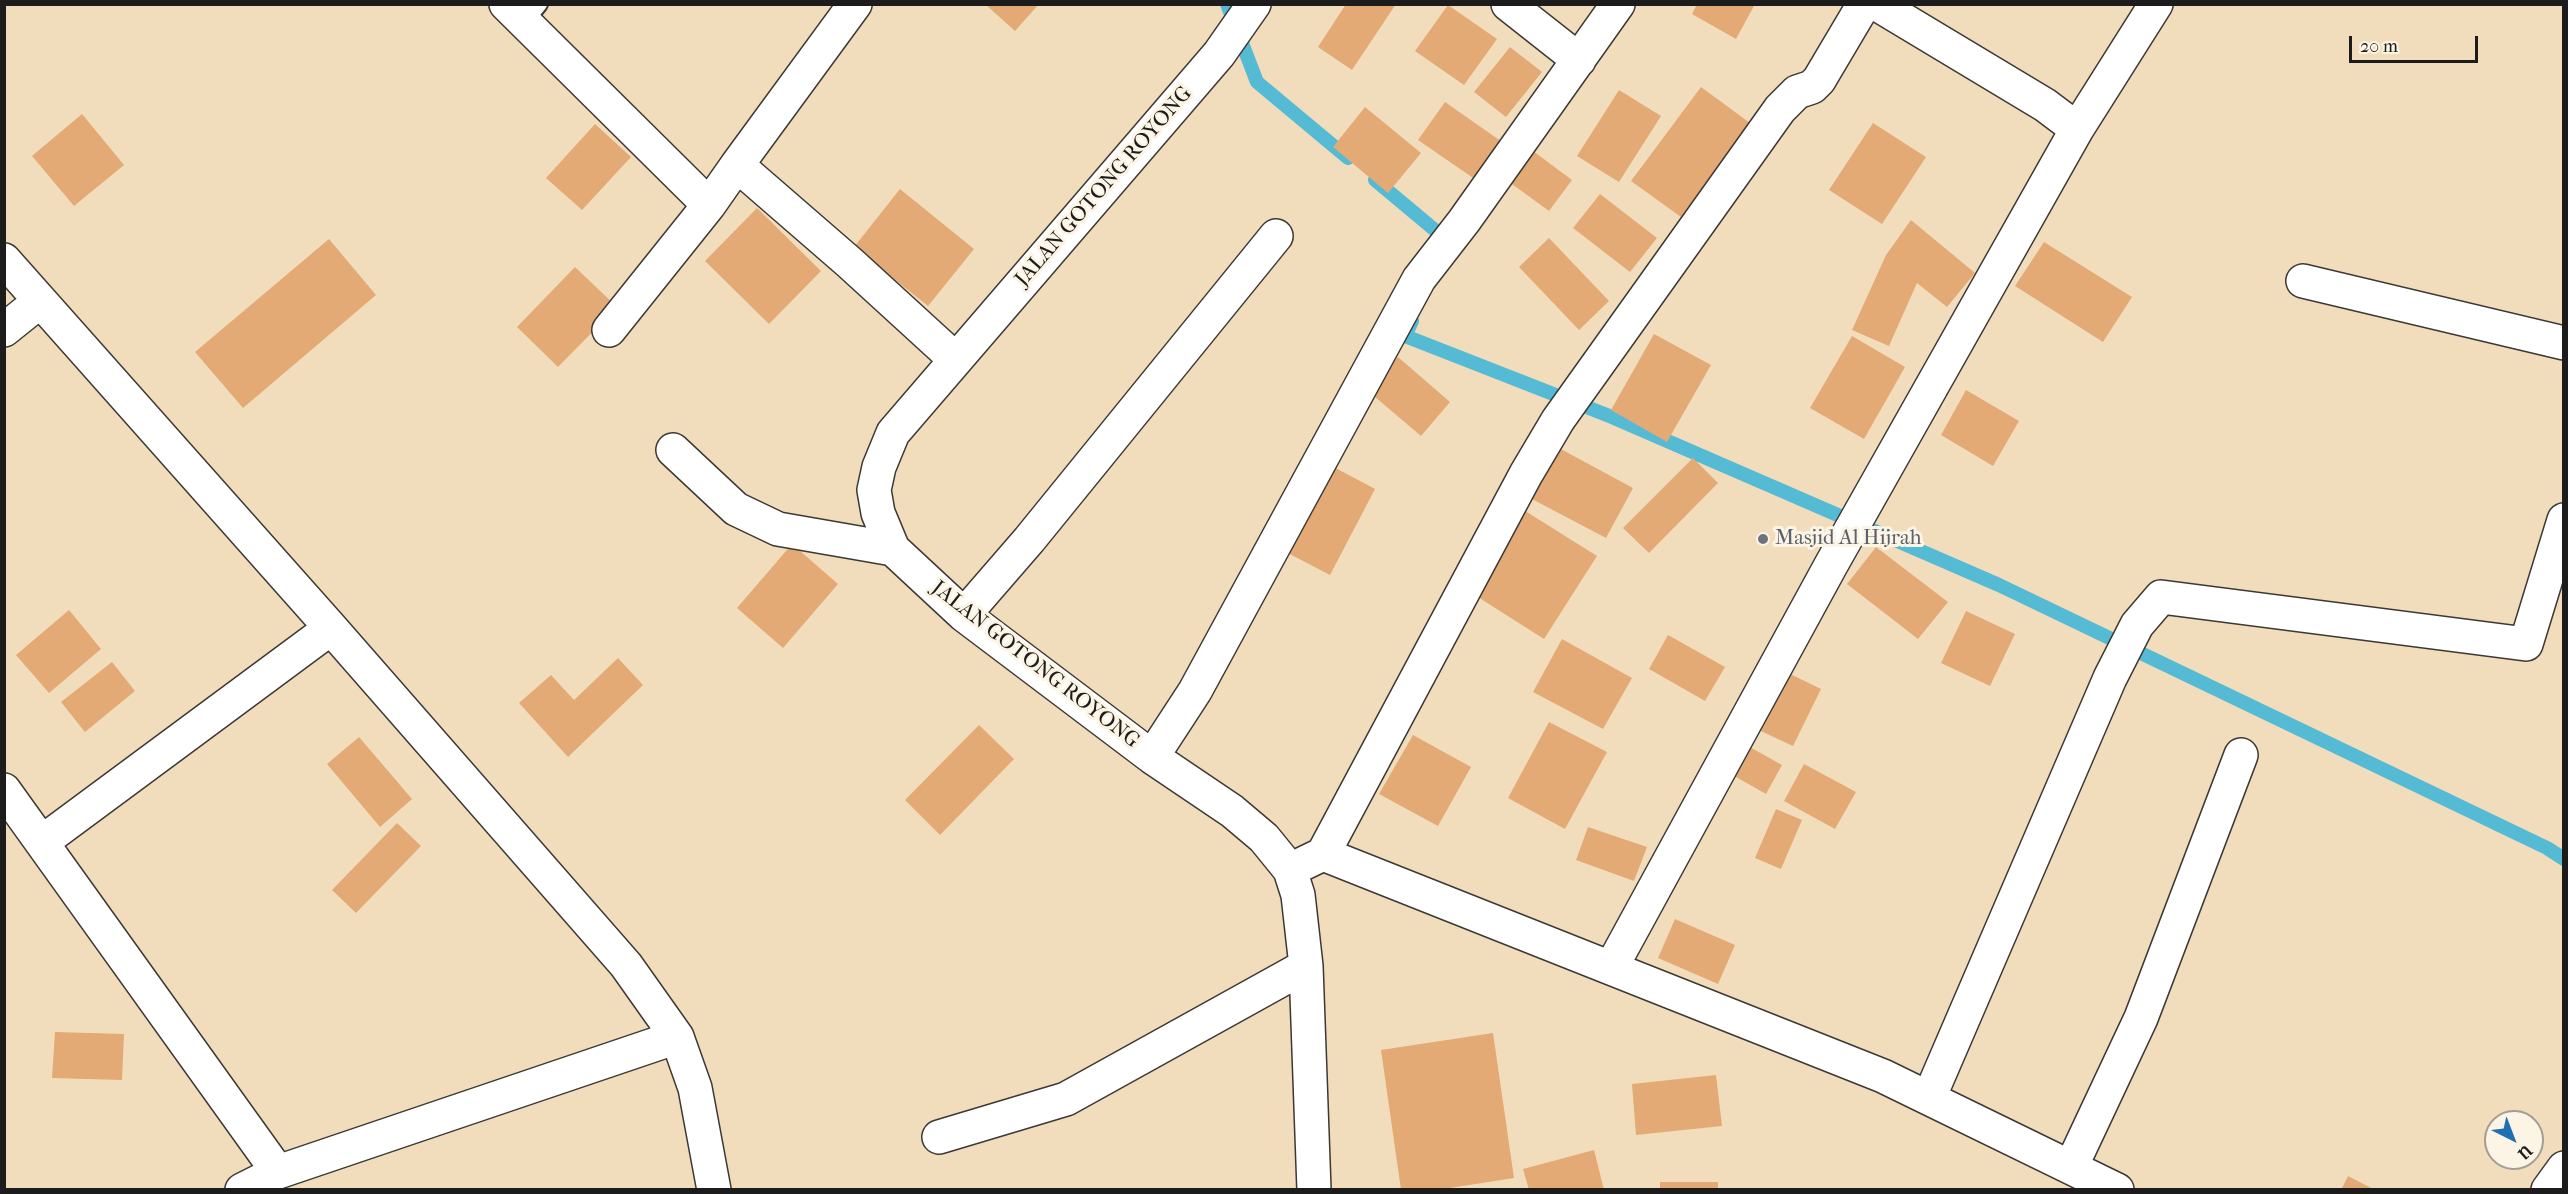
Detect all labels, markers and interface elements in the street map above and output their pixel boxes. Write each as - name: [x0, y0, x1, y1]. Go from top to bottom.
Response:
- scale bar: [2352, 24, 2481, 62]
- text: 20 m: [2360, 36, 2398, 57]
- street label: JALAN GOTONG ROYONG: [1010, 82, 1198, 292]
- place label: Masjid Al Hijrah: [1775, 526, 1922, 552]
- marker: Masjid Al Hijrah: [1756, 532, 1770, 546]
- street label: JALAN GOTONG ROYONG: [926, 576, 1144, 754]
- north arrow: [2484, 1110, 2544, 1170]
- text: U: [2514, 1141, 2536, 1163]

